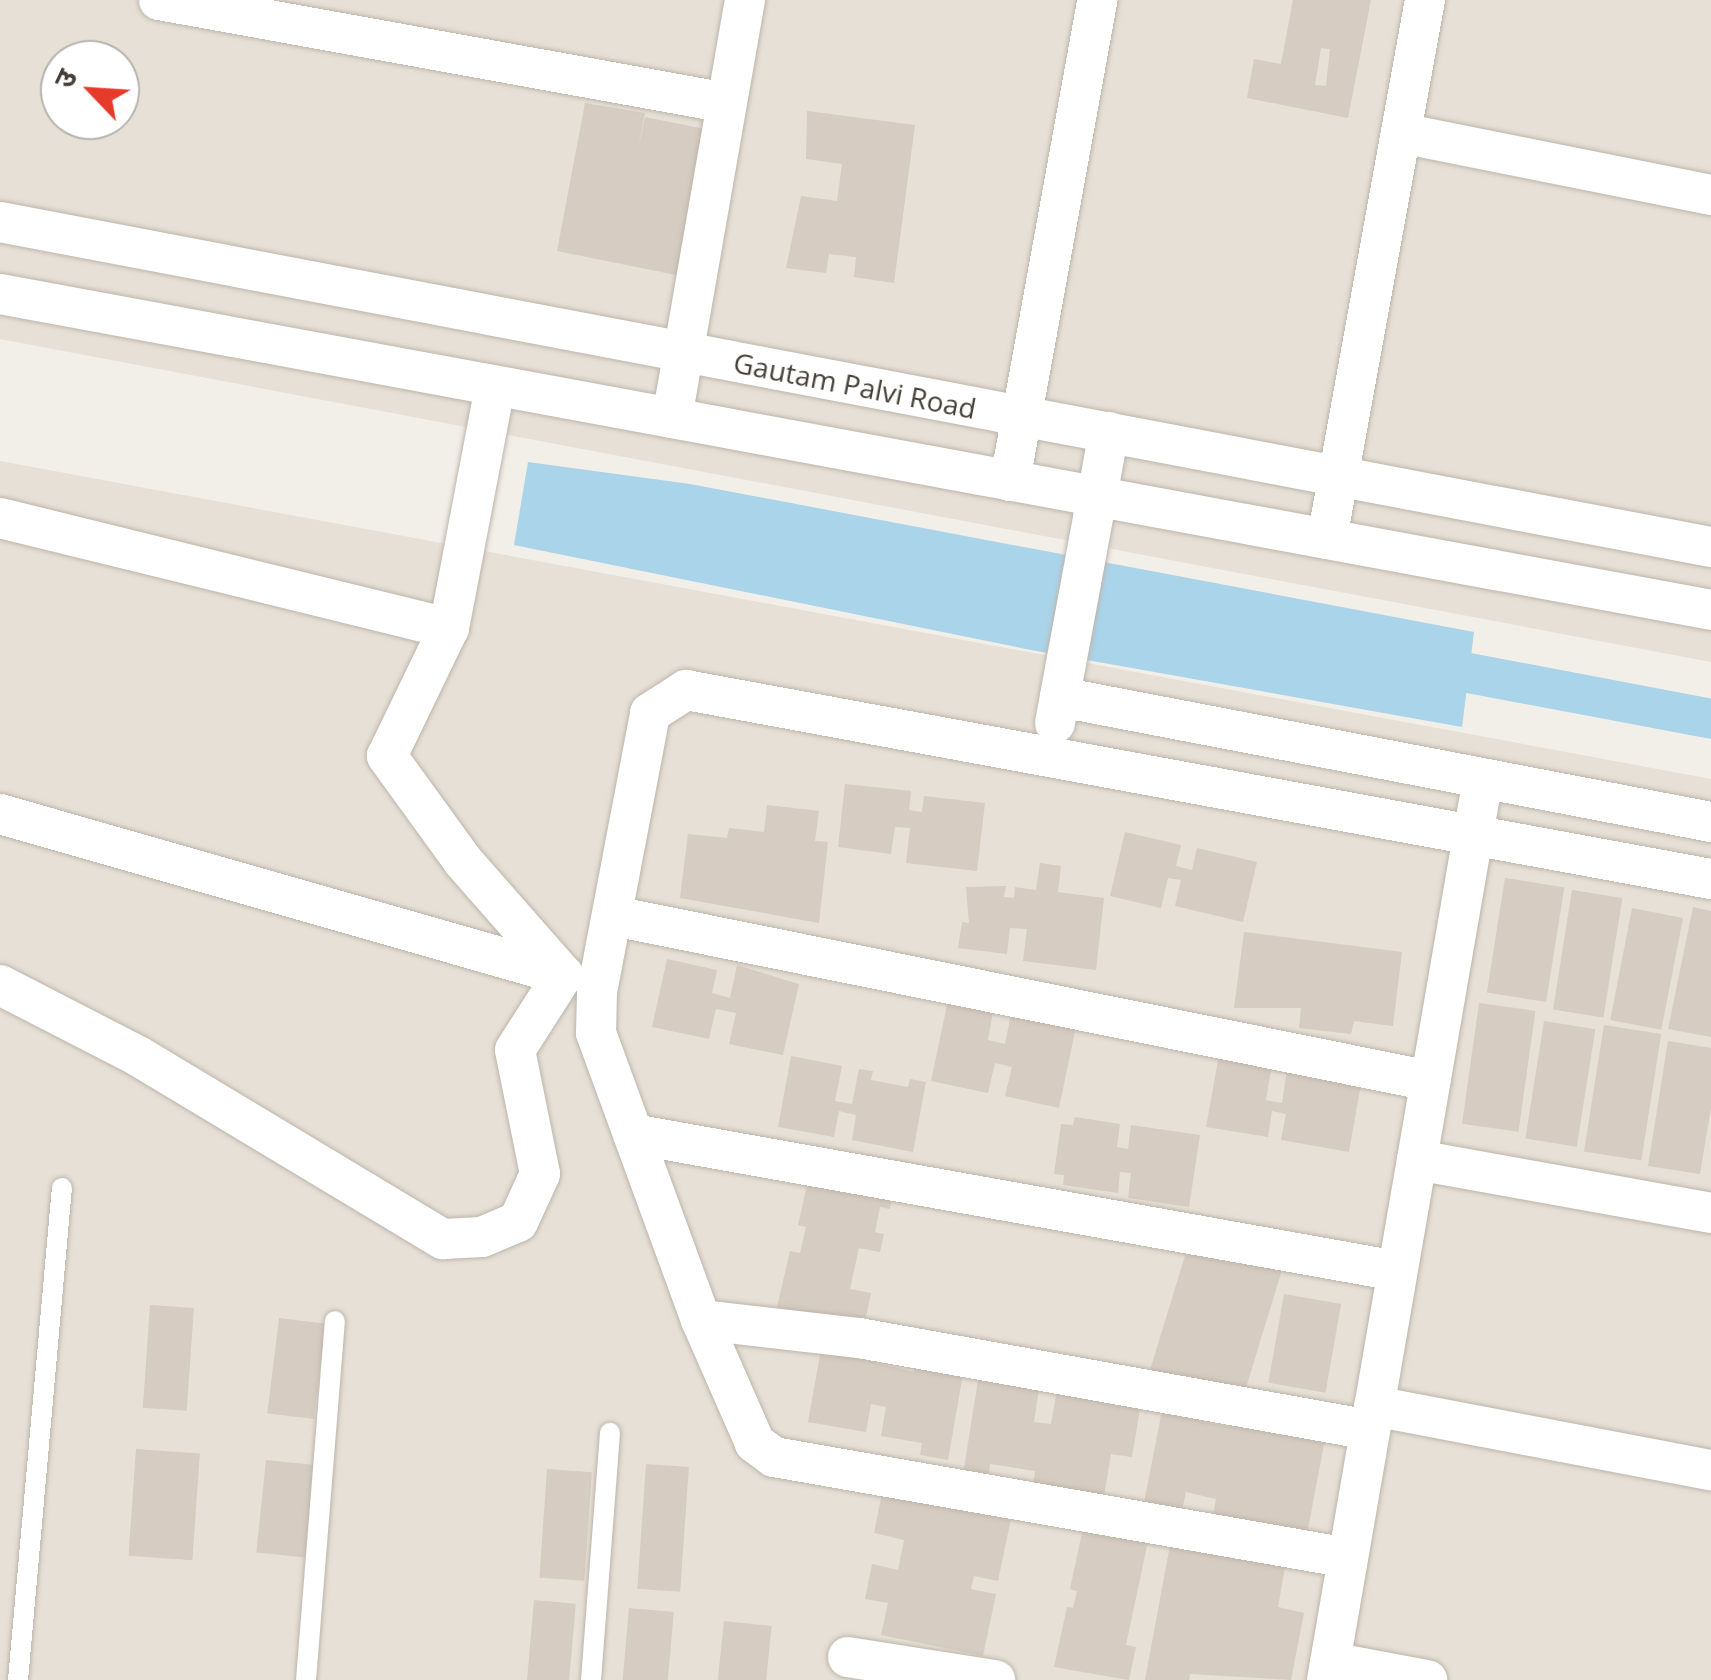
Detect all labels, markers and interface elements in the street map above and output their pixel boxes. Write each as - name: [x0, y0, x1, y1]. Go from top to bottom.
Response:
- north arrow: [40, 40, 140, 140]
- text: उ: [44, 63, 85, 94]
- street label: Gautam Palvi Road: [731, 345, 979, 425]

